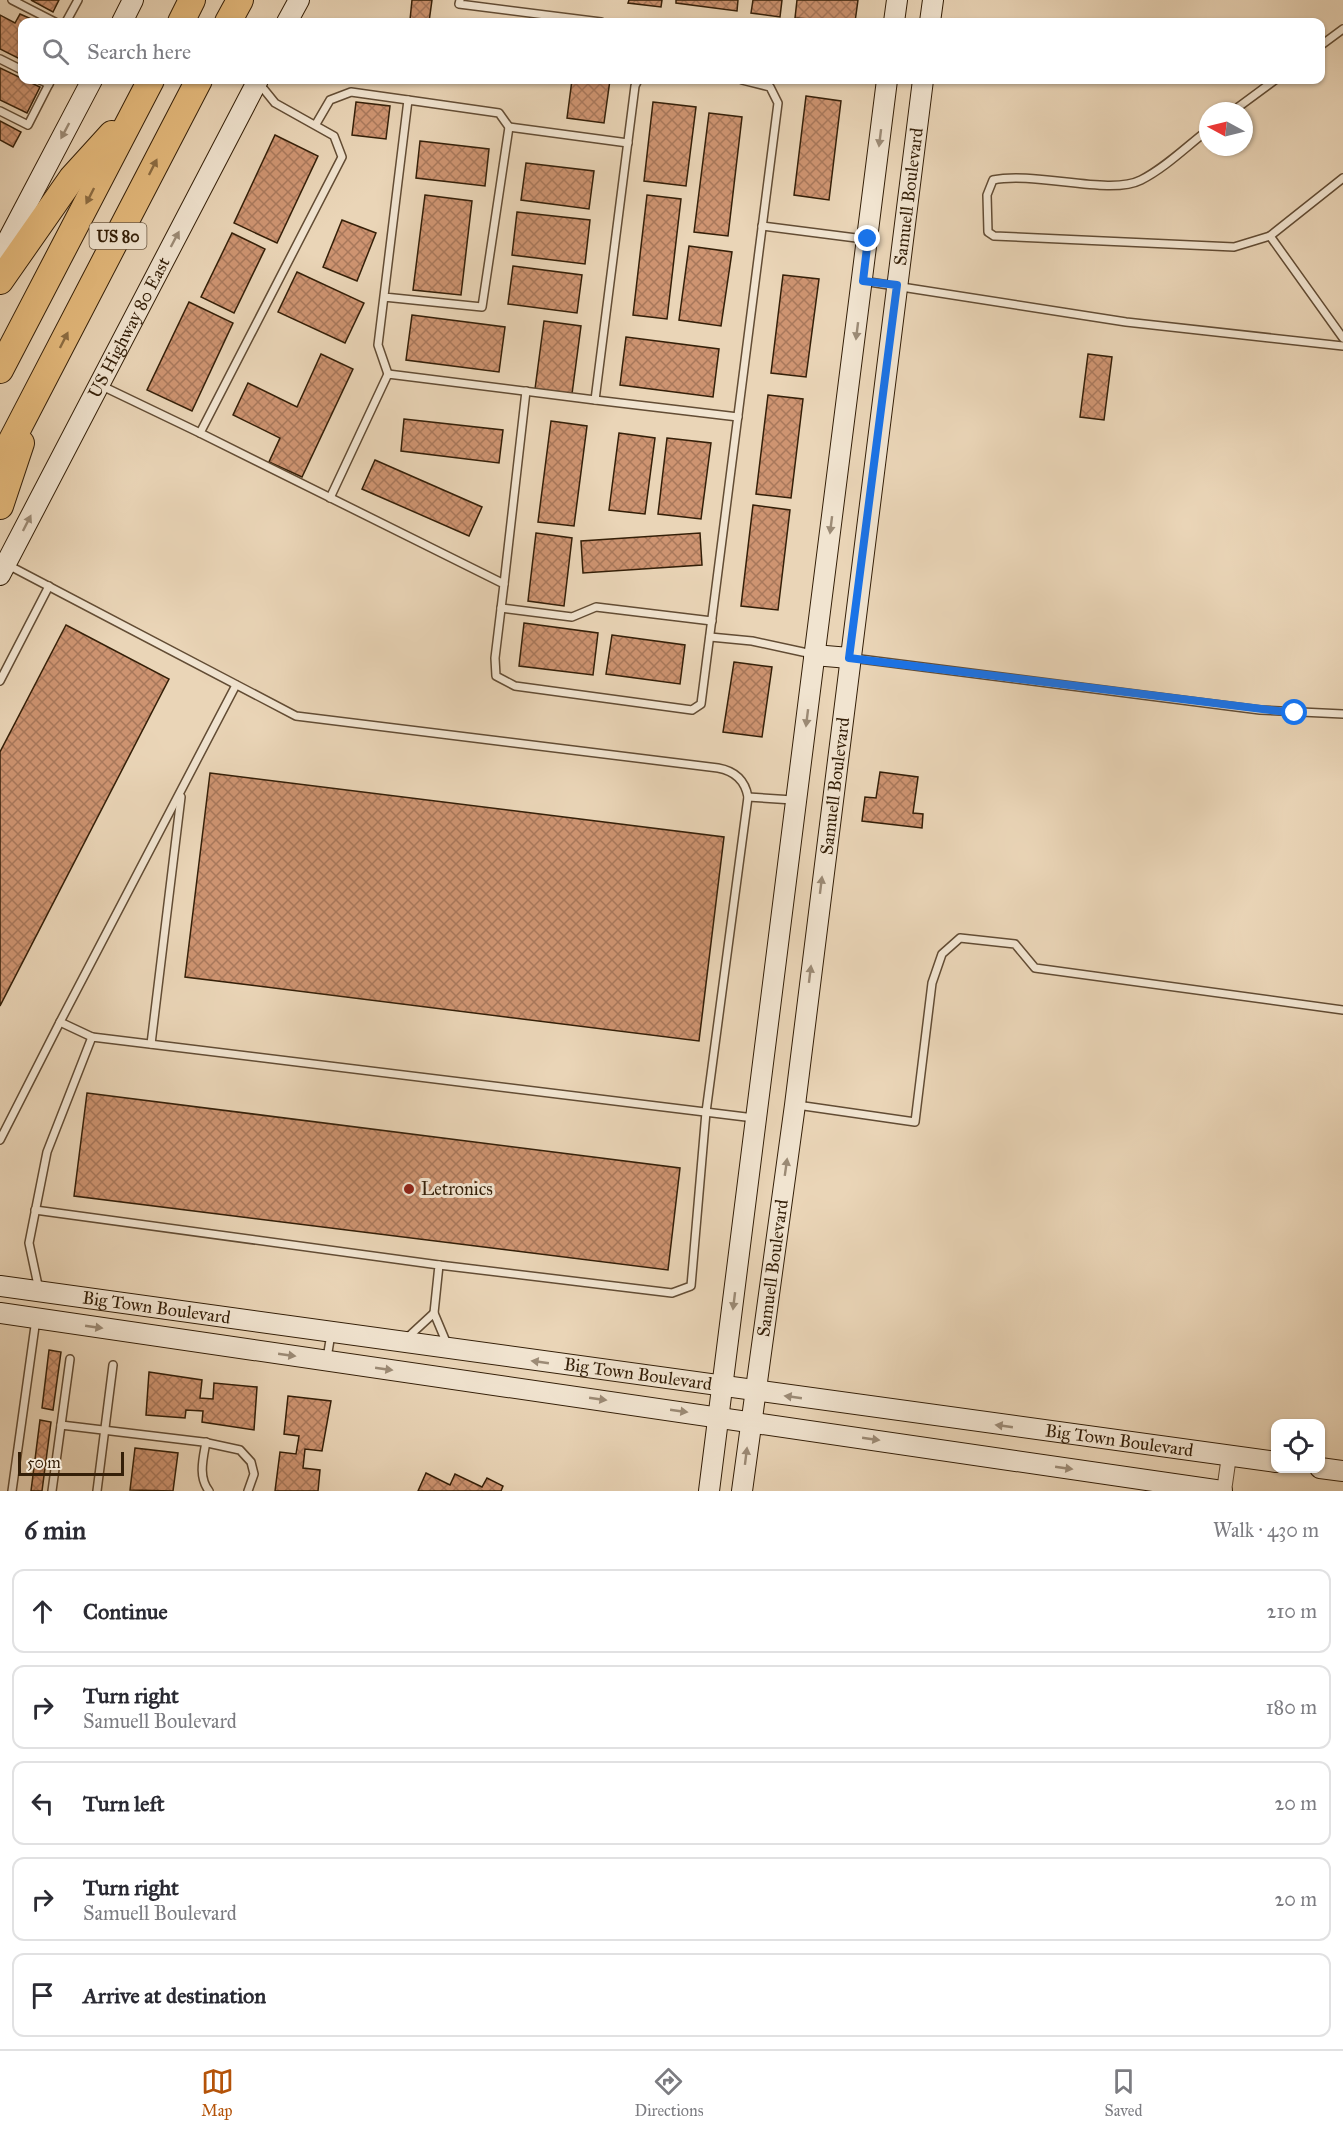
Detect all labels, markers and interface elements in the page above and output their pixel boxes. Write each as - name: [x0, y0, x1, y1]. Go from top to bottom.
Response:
- search box: [18, 18, 1325, 84]
- icon: search: [39, 35, 72, 68]
- text: Search here: [87, 38, 191, 65]
- north arrow: [1199, 102, 1253, 156]
- one-way arrow: [60, 123, 70, 140]
- street label: Samuell Boulevard: [889, 127, 928, 267]
- one-way arrow: [875, 128, 885, 147]
- one-way arrow: [149, 159, 158, 176]
- one-way arrow: [85, 188, 95, 205]
- road number: US 80: [90, 223, 146, 249]
- route end: [854, 225, 880, 251]
- one-way arrow: [170, 230, 180, 247]
- street label: US Highway 80 East: [83, 253, 175, 402]
- one-way arrow: [852, 322, 861, 341]
- one-way arrow: [59, 332, 68, 349]
- one-way arrow: [22, 515, 32, 532]
- one-way arrow: [827, 515, 836, 534]
- route start: [1281, 699, 1307, 725]
- one-way arrow: [802, 709, 811, 728]
- street label: Samuell Boulevard: [815, 716, 854, 856]
- one-way arrow: [816, 876, 826, 895]
- one-way arrow: [805, 964, 815, 983]
- one-way arrow: [781, 1158, 790, 1177]
- place label: Letronics: [421, 1178, 493, 1200]
- marker: Letronics: [402, 1182, 416, 1196]
- street label: Samuell Boulevard: [752, 1198, 793, 1338]
- street label: Big Town Boulevard: [81, 1286, 232, 1329]
- one-way arrow: [729, 1291, 738, 1310]
- one-way arrow: [84, 1323, 103, 1332]
- one-way arrow: [277, 1351, 296, 1360]
- street label: Big Town Boulevard: [562, 1353, 713, 1395]
- one-way arrow: [531, 1357, 550, 1366]
- one-way arrow: [375, 1364, 394, 1373]
- one-way arrow: [783, 1392, 802, 1401]
- one-way arrow: [588, 1395, 607, 1404]
- one-way arrow: [669, 1406, 688, 1415]
- street label: Big Town Boulevard: [1044, 1419, 1195, 1462]
- map controls: [1271, 1419, 1325, 1473]
- button: locate: [1271, 1419, 1325, 1473]
- one-way arrow: [995, 1421, 1014, 1430]
- one-way arrow: [861, 1435, 880, 1444]
- one-way arrow: [741, 1447, 751, 1466]
- scale bar: [18, 1449, 124, 1476]
- text: 50 m: [27, 1453, 61, 1472]
- one-way arrow: [1054, 1463, 1073, 1472]
- text: 6 min: [24, 1514, 86, 1546]
- text: Walk · 430 m: [1213, 1518, 1319, 1542]
- icon: ahead: [26, 1595, 59, 1628]
- text: Continue: [83, 1598, 168, 1625]
- text: 210 m: [1267, 1599, 1317, 1623]
- text: Turn right: [83, 1682, 179, 1709]
- icon: right: [26, 1691, 59, 1724]
- text: 180 m: [1266, 1695, 1317, 1719]
- text: Samuell Boulevard: [83, 1709, 237, 1733]
- icon: left: [26, 1787, 59, 1820]
- text: Turn left: [83, 1790, 165, 1817]
- text: 20 m: [1274, 1791, 1317, 1815]
- text: Turn right: [83, 1874, 179, 1901]
- icon: right: [26, 1883, 59, 1916]
- text: 20 m: [1274, 1887, 1317, 1911]
- text: Samuell Boulevard: [83, 1901, 237, 1925]
- icon: arrive: [26, 1979, 59, 2012]
- text: Arrive at destination: [83, 1982, 266, 2009]
- tab: Map: [201, 2065, 234, 2120]
- tab: Directions: [635, 2065, 703, 2120]
- tab: Saved: [1104, 2065, 1142, 2120]

